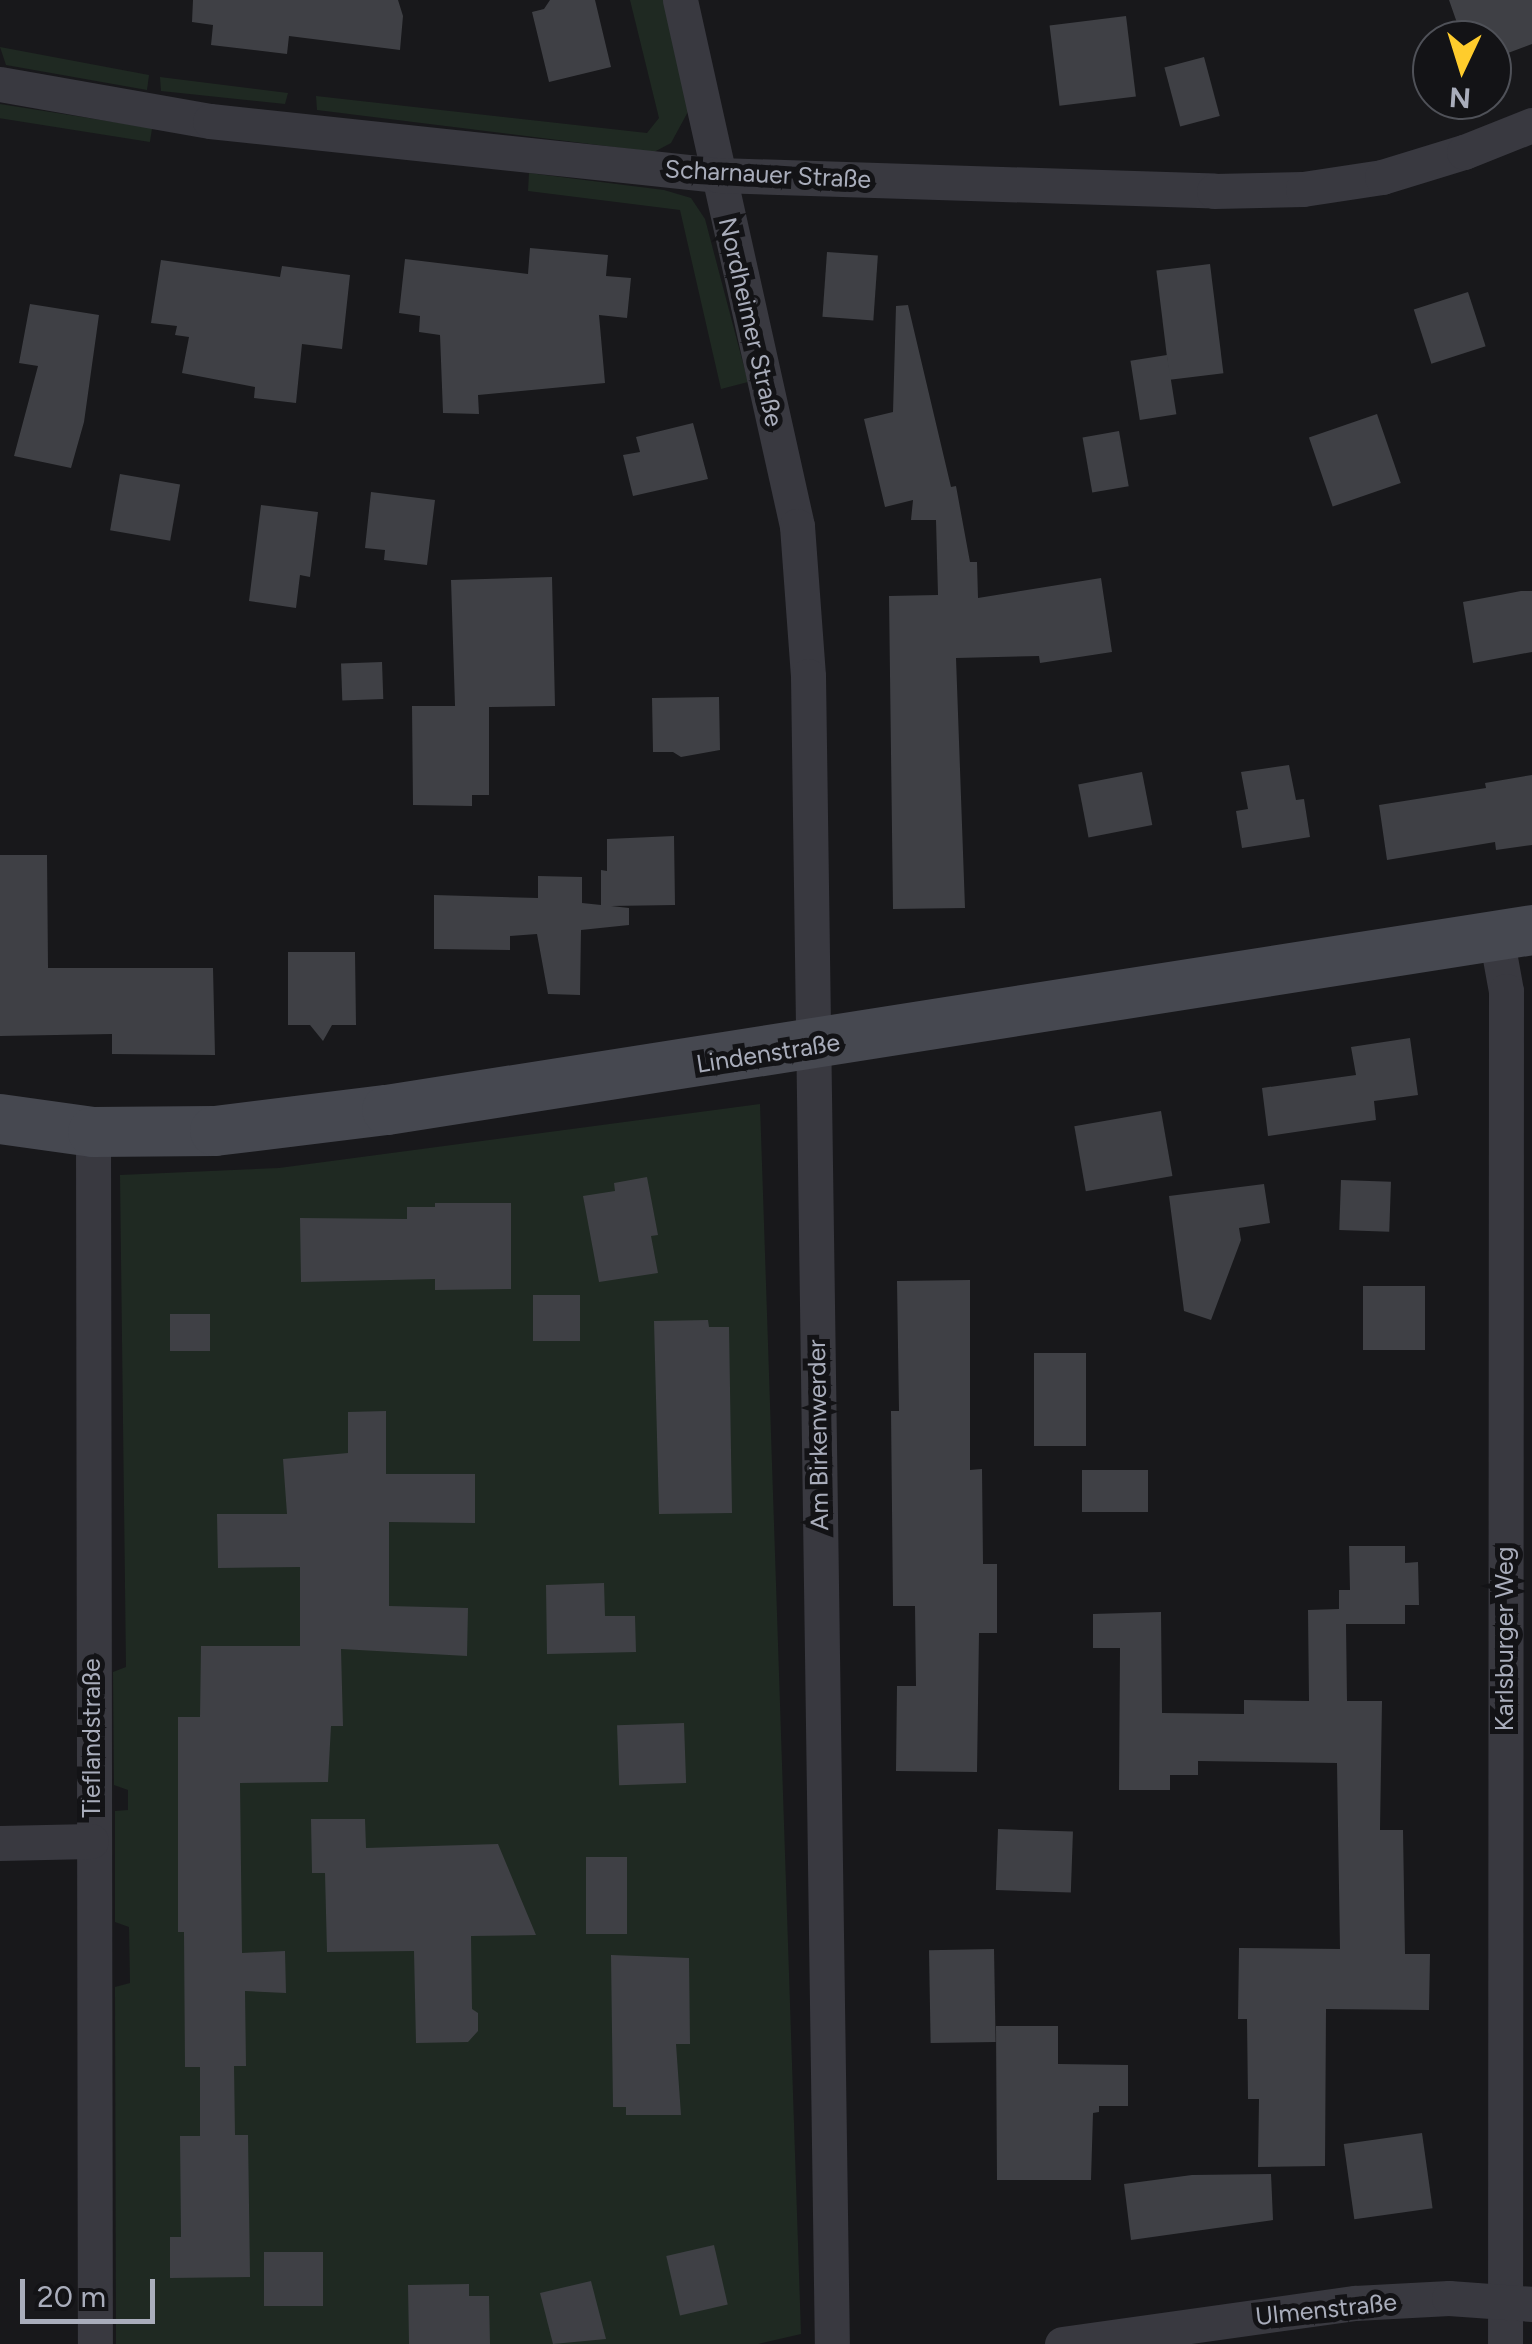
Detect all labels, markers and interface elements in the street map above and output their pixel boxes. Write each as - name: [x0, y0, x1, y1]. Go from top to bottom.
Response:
- north arrow: [1412, 20, 1512, 120]
- text: N: [1448, 80, 1472, 116]
- street label: Scharnauer Straße: [664, 154, 872, 194]
- street label: Nordheimer Straße: [712, 215, 790, 429]
- street label: Lindenstraße: [694, 1027, 842, 1079]
- street label: Am Birkenwerder: [801, 1339, 835, 1531]
- street label: Karlsburger Weg: [1489, 1547, 1519, 1731]
- street label: Tieflandstraße: [76, 1658, 106, 1818]
- scale bar: [25, 2259, 160, 2321]
- text: 20 m: [37, 2278, 106, 2315]
- street label: Ulmenstraße: [1254, 2287, 1398, 2331]

